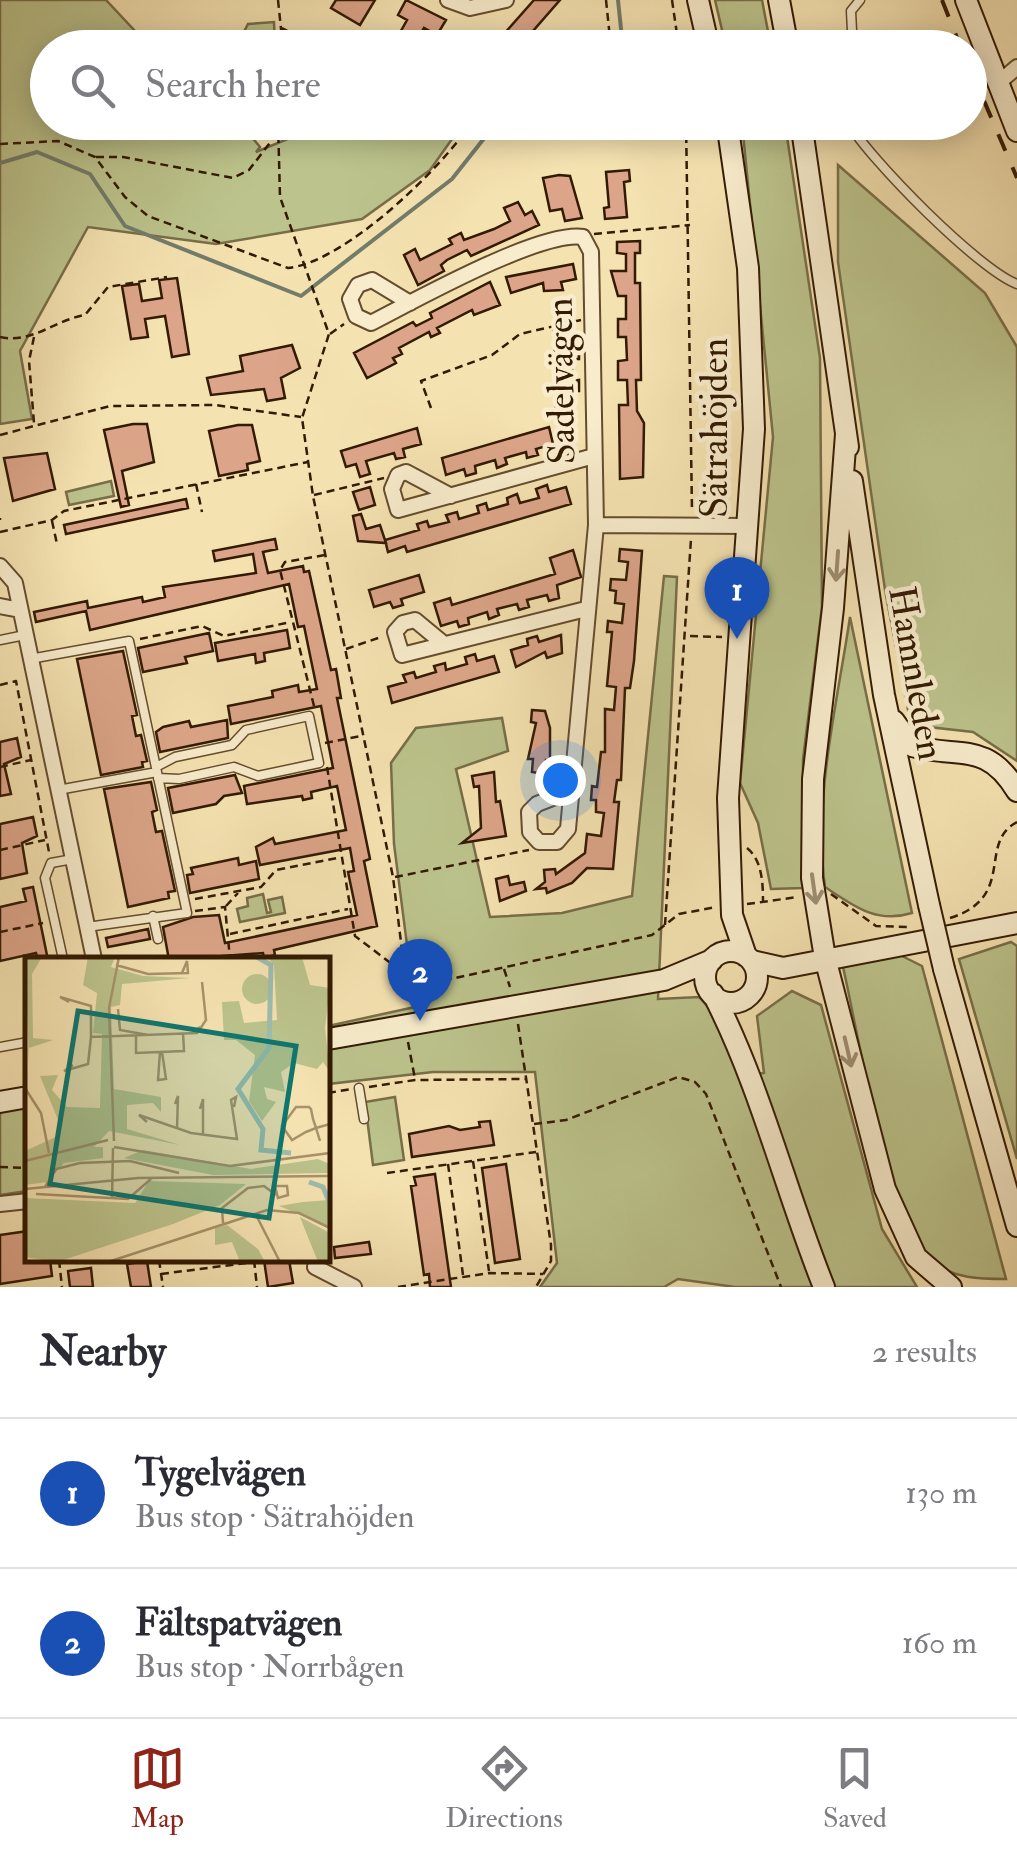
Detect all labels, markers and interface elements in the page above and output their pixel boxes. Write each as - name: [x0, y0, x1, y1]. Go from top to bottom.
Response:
- search box: [30, 30, 987, 140]
- icon: search: [65, 58, 120, 113]
- text: Search here: [145, 61, 321, 109]
- street label: Sadelvägen: [536, 297, 586, 465]
- street label: Sätrahöjden: [691, 338, 739, 518]
- one-way arrow: [827, 549, 846, 581]
- pin: 1: [704, 556, 770, 639]
- street label: Hamnleden: [877, 583, 955, 764]
- your location: [535, 755, 586, 806]
- one-way arrow: [806, 872, 824, 905]
- pin: 2: [388, 938, 452, 1021]
- inset map: [25, 957, 330, 1262]
- one-way arrow: [840, 1035, 858, 1067]
- text: Nearby: [40, 1326, 166, 1378]
- text: 2 results: [872, 1332, 977, 1372]
- text: Tygelvägen: [135, 1449, 306, 1497]
- text: 1: [67, 1473, 78, 1513]
- text: 130 m: [905, 1473, 977, 1513]
- text: Bus stop · Sätrahöjden: [135, 1497, 414, 1537]
- text: Fältspatvägen: [135, 1599, 342, 1647]
- text: 2: [64, 1623, 81, 1663]
- text: 160 m: [902, 1623, 977, 1663]
- text: Bus stop · Norrbågen: [135, 1647, 404, 1687]
- tab: Map: [130, 1741, 185, 1836]
- tab: Directions: [445, 1741, 563, 1836]
- tab: Saved: [823, 1741, 887, 1836]

